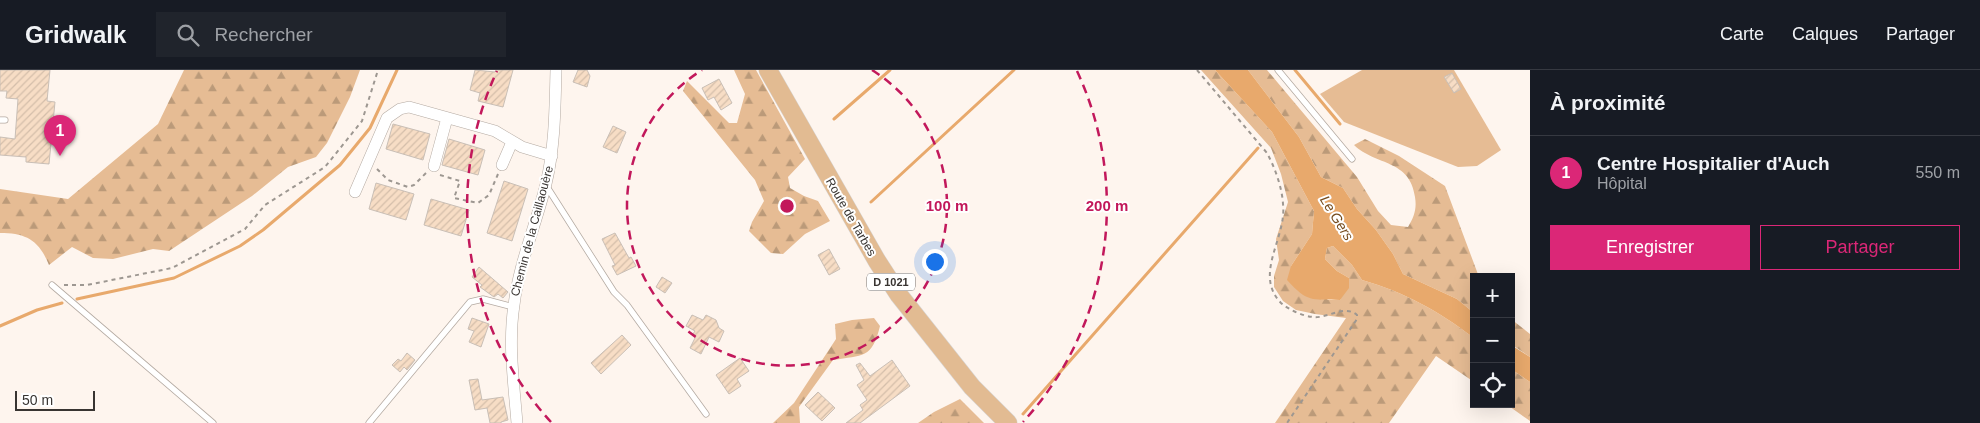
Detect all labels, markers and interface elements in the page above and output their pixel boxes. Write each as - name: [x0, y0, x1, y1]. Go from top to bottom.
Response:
- search box: [156, 12, 506, 57]
- text: Gridwalk: [25, 21, 126, 48]
- icon: search: [174, 21, 202, 49]
- text: Rechercher: [214, 24, 313, 45]
- text: Carte: [1720, 24, 1764, 44]
- text: Calques: [1792, 24, 1858, 44]
- text: Partager: [1886, 24, 1955, 44]
- text: À proximité: [1550, 91, 1666, 114]
- pin: 1: [44, 115, 76, 156]
- text: Centre Hospitalier d'Auch: [1597, 153, 1830, 174]
- street label: Chemin de la Caillaouère: [508, 164, 556, 298]
- text: 1: [1562, 164, 1570, 181]
- text: 550 m: [1916, 164, 1960, 181]
- street label: Route de Tarbes: [823, 175, 879, 259]
- text: Hôpital: [1597, 175, 1647, 192]
- water label: Le Gers: [1317, 193, 1357, 243]
- centre of rings: [778, 197, 796, 215]
- text: 100 m: [926, 197, 968, 214]
- text: 200 m: [1086, 197, 1128, 214]
- button: Enregistrer: [1550, 225, 1750, 270]
- button: Partager: [1760, 225, 1960, 270]
- your location: [922, 249, 948, 275]
- road number: D 1021: [867, 273, 915, 290]
- map controls: [1470, 273, 1515, 408]
- button: +: [1470, 273, 1515, 318]
- button: −: [1470, 318, 1515, 363]
- button: locate: [1470, 363, 1515, 408]
- scale bar: [15, 388, 95, 411]
- text: 50 m: [22, 392, 53, 408]

